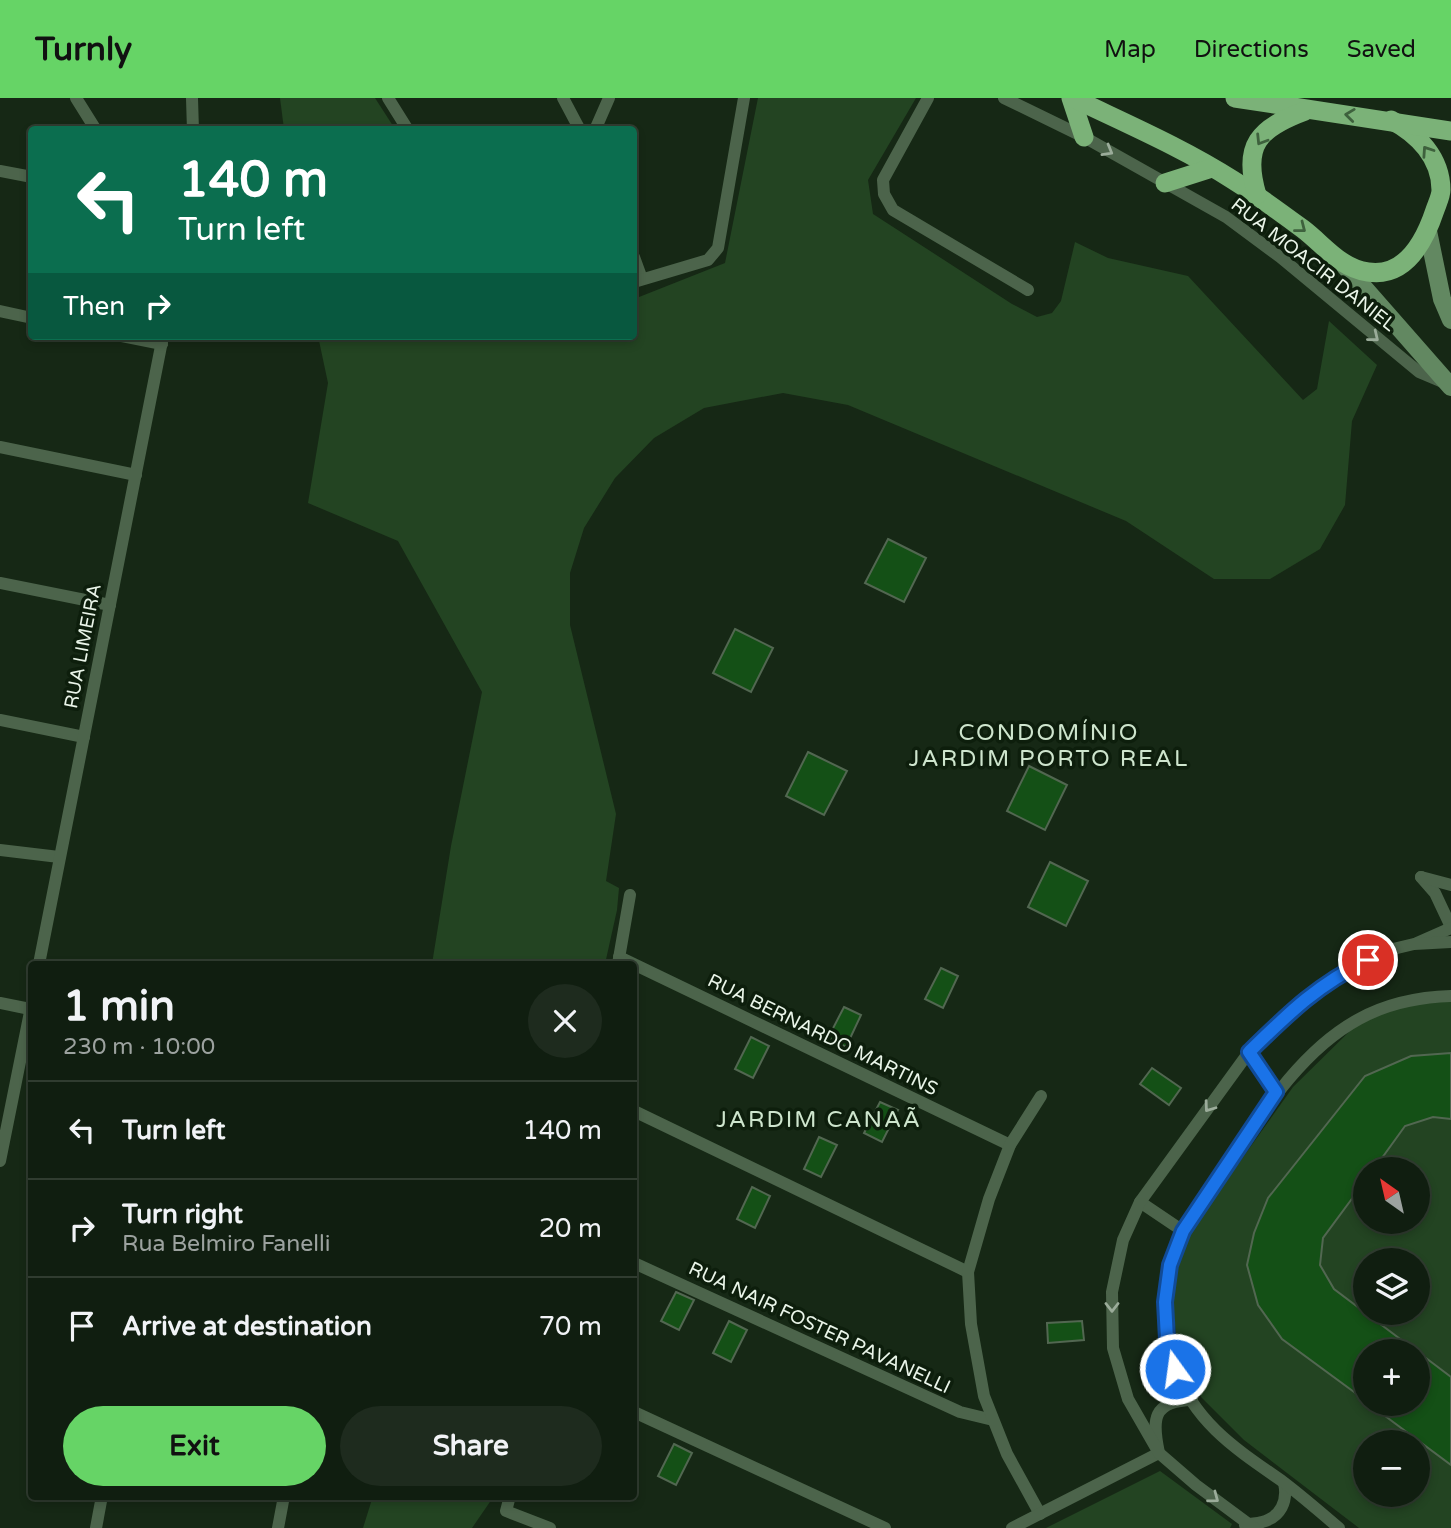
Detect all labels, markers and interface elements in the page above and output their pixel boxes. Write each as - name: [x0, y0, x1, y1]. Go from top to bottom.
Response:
- text: Turnly: [35, 30, 132, 69]
- text: Map: [1104, 35, 1156, 64]
- text: Directions: [1194, 35, 1309, 64]
- text: Saved: [1347, 35, 1416, 64]
- one-way arrow: [1345, 108, 1356, 123]
- one-way arrow: [1256, 132, 1269, 145]
- one-way arrow: [1101, 143, 1114, 156]
- one-way arrow: [1423, 146, 1435, 159]
- text: 140 m: [178, 151, 328, 210]
- icon: left: [63, 154, 154, 245]
- street label: RUA MOACIR DANIEL: [1227, 194, 1400, 336]
- text: Turn left: [178, 211, 305, 249]
- one-way arrow: [1294, 220, 1306, 233]
- icon: right: [139, 287, 177, 325]
- text: Then: [63, 291, 125, 322]
- one-way arrow: [1366, 329, 1379, 341]
- street label: RUA LIMEIRA: [60, 582, 106, 710]
- district label: CONDOMÍNIO JARDIM PORTO REAL: [909, 719, 1189, 773]
- pin: [1338, 930, 1398, 990]
- icon: arrive: [1349, 941, 1387, 979]
- street label: RUA BERNARDO MARTINS: [704, 970, 941, 1100]
- text: 1 min: [63, 981, 175, 1032]
- button: close: [528, 984, 602, 1058]
- text: 230 m · 10:00: [63, 1033, 215, 1061]
- one-way arrow: [1205, 1099, 1217, 1112]
- district label: JARDIM CANAÃ: [716, 1106, 922, 1134]
- icon: left: [63, 1111, 101, 1149]
- text: Turn left: [122, 1115, 225, 1146]
- text: 140 m: [522, 1115, 602, 1146]
- north arrow: [1353, 1157, 1430, 1234]
- map controls: [1353, 1157, 1430, 1507]
- text: Turn right: [122, 1199, 243, 1230]
- icon: right: [63, 1209, 101, 1247]
- text: 20 m: [539, 1213, 602, 1244]
- text: Rua Belmiro Fanelli: [122, 1230, 331, 1258]
- button: layers: [1353, 1248, 1430, 1325]
- street label: RUA NAIR FOSTER PAVANELLI: [685, 1257, 954, 1398]
- one-way arrow: [1105, 1302, 1120, 1313]
- icon: arrive: [63, 1307, 101, 1345]
- text: Arrive at destination: [122, 1311, 372, 1342]
- text: 70 m: [539, 1311, 602, 1342]
- position arrow: [1138, 1332, 1212, 1406]
- button: +: [1353, 1339, 1430, 1416]
- button: Exit: [63, 1406, 326, 1486]
- button: Share: [340, 1406, 602, 1486]
- button: −: [1353, 1430, 1430, 1507]
- one-way arrow: [1206, 1490, 1219, 1503]

